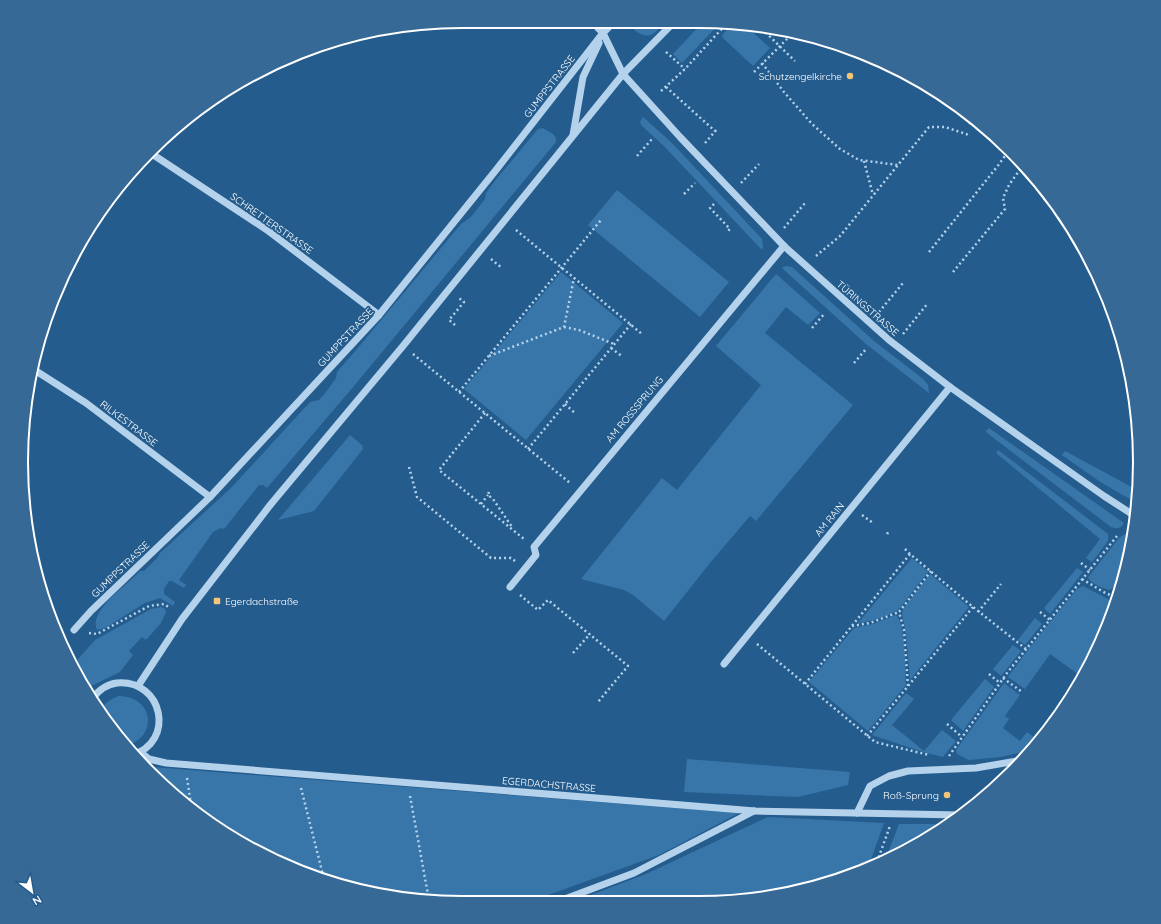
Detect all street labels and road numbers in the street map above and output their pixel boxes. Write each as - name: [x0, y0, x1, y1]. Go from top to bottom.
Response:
- street label: GUMPPSTRASSE: [521, 52, 578, 120]
- street label: SCHRETTERSTRASSE: [228, 190, 316, 257]
- street label: TÜRINGSTRASSE: [834, 278, 902, 339]
- street label: GUMPPSTRASSE: [315, 305, 376, 370]
- street label: AM ROSSSPRUNG: [603, 373, 666, 445]
- street label: RILKESTRASSE: [97, 398, 160, 449]
- street label: AM RAIN: [812, 500, 847, 539]
- street label: GUMPPSTRASSE: [88, 538, 152, 600]
- street label: EGERDACHSTRASSE: [502, 774, 597, 795]

